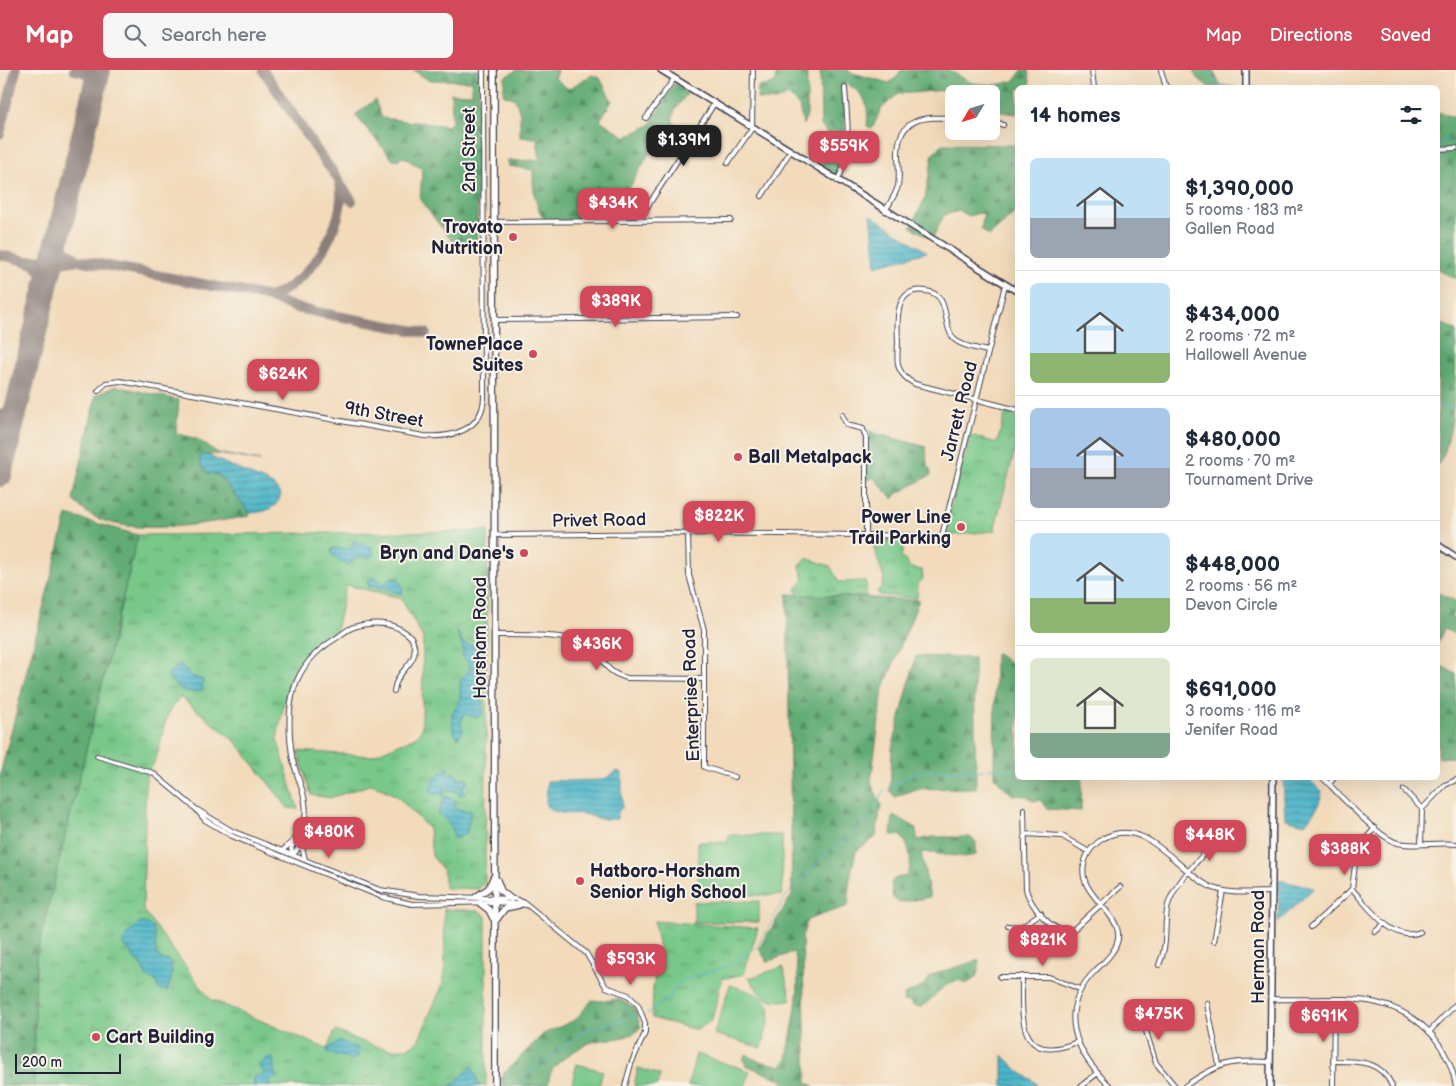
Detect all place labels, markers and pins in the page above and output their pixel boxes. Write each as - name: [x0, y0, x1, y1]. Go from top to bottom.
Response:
- pin: $1.39M: [643, 124, 725, 167]
- pin: $559K: [809, 131, 879, 173]
- pin: $434K: [578, 188, 648, 230]
- place label: Trovato Nutrition: [431, 217, 503, 259]
- marker: Trovato Nutrition: [507, 231, 519, 243]
- pin: $389K: [581, 286, 651, 328]
- place label: TownePlace Suites: [426, 334, 523, 376]
- marker: TownePlace Suites: [527, 348, 539, 360]
- pin: $624K: [248, 358, 318, 401]
- place label: Ball Metalpack: [748, 447, 872, 468]
- marker: Ball Metalpack: [732, 451, 744, 463]
- pin: $822K: [684, 500, 754, 543]
- place label: Power Line Trail Parking: [849, 507, 951, 549]
- marker: Power Line Trail Parking: [955, 521, 967, 533]
- place label: Bryn and Dane's: [379, 543, 514, 564]
- marker: Bryn and Dane's: [518, 547, 530, 559]
- pin: $436K: [562, 628, 632, 671]
- pin: $480K: [294, 816, 364, 859]
- pin: $448K: [1175, 820, 1245, 862]
- pin: $388K: [1310, 834, 1380, 876]
- place label: Hatboro-Horsham Senior High School: [590, 861, 746, 903]
- marker: Hatboro-Horsham Senior High School: [574, 875, 586, 887]
- pin: $821K: [1008, 924, 1078, 967]
- pin: $593K: [596, 944, 666, 986]
- pin: $475K: [1124, 998, 1194, 1041]
- pin: $691K: [1289, 1000, 1359, 1043]
- place label: Cart Building: [106, 1027, 214, 1048]
- marker: Cart Building: [90, 1031, 102, 1043]

